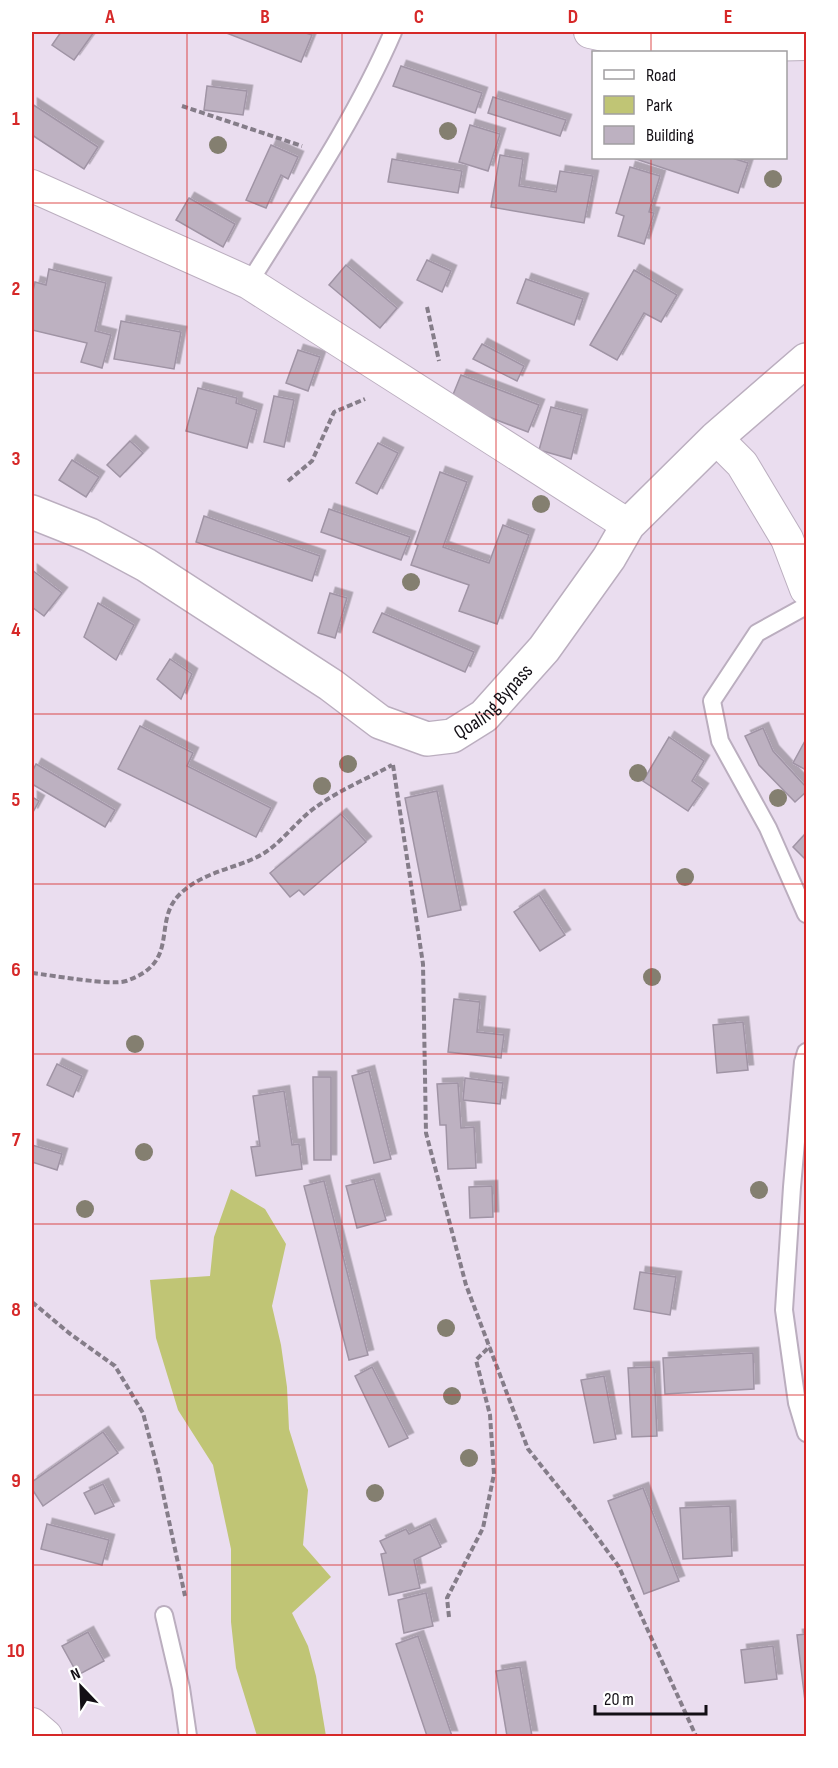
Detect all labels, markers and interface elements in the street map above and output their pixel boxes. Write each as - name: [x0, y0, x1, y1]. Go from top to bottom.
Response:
- text: A: [104, 5, 115, 29]
- text: B: [260, 5, 270, 29]
- text: C: [414, 5, 424, 29]
- text: D: [568, 5, 578, 29]
- text: E: [724, 5, 732, 29]
- legend: [592, 51, 787, 159]
- text: Road: [646, 65, 676, 86]
- text: Park: [646, 95, 672, 116]
- text: 1: [12, 107, 20, 131]
- text: Building: [646, 125, 694, 146]
- text: 2: [12, 277, 20, 301]
- text: 3: [12, 447, 21, 471]
- text: 4: [11, 618, 21, 642]
- street label: Qoaling Bypass: [450, 659, 538, 745]
- text: 5: [12, 788, 21, 812]
- text: 6: [11, 958, 21, 982]
- text: 7: [12, 1128, 21, 1152]
- text: 8: [11, 1298, 21, 1322]
- text: 9: [11, 1469, 21, 1493]
- text: 10: [7, 1639, 25, 1663]
- north arrow: [51, 1657, 111, 1717]
- text: N: [68, 1664, 83, 1685]
- scale bar: [595, 1678, 706, 1716]
- text: 20 m: [604, 1689, 634, 1710]

